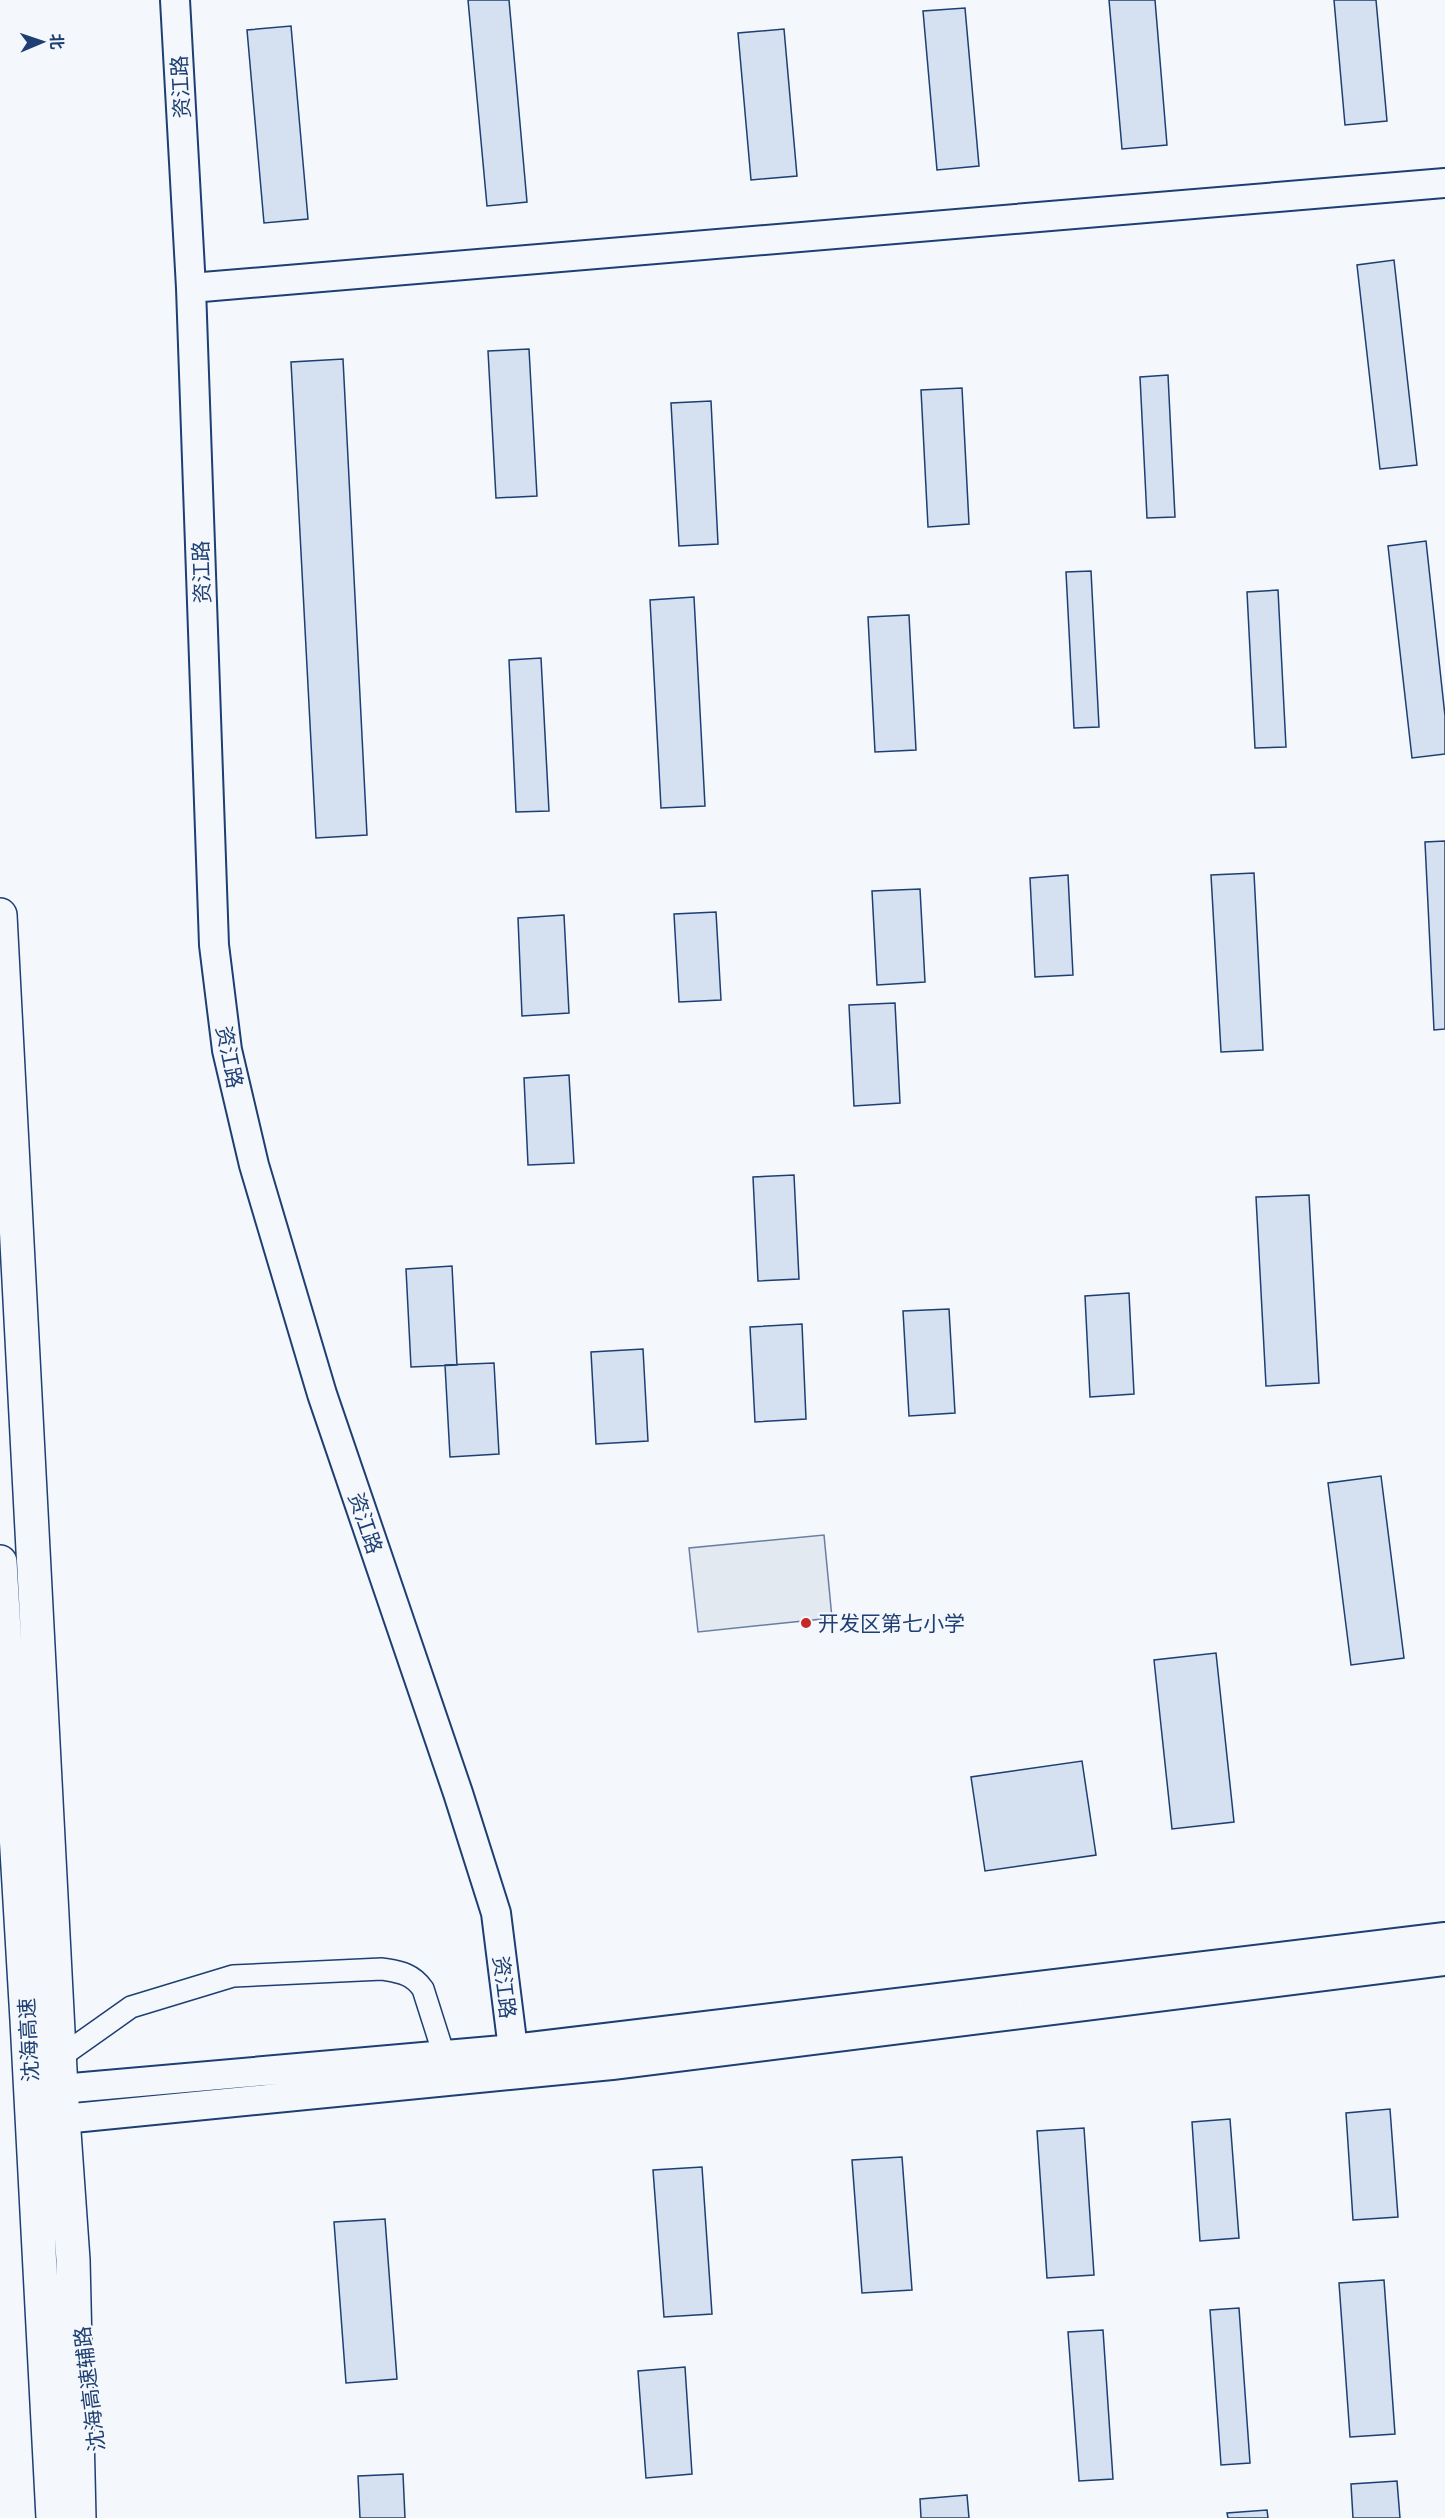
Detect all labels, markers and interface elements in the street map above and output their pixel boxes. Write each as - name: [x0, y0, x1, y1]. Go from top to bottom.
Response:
- north arrow: [12, 12, 72, 72]
- text: 北: [47, 33, 67, 50]
- street label: 资江路: [165, 55, 195, 119]
- street label: 资江路: [187, 540, 215, 604]
- street label: 资江路: [211, 1024, 249, 1090]
- street label: 资江路: [343, 1489, 389, 1557]
- place label: 开发区第七小学: [818, 1610, 965, 1636]
- marker: 开发区第七小学: [799, 1616, 813, 1630]
- street label: 资江路: [488, 1954, 522, 2020]
- street label: 沈海高速: [13, 1997, 43, 2083]
- street label: 沈海高速辅路: [68, 2325, 110, 2453]

